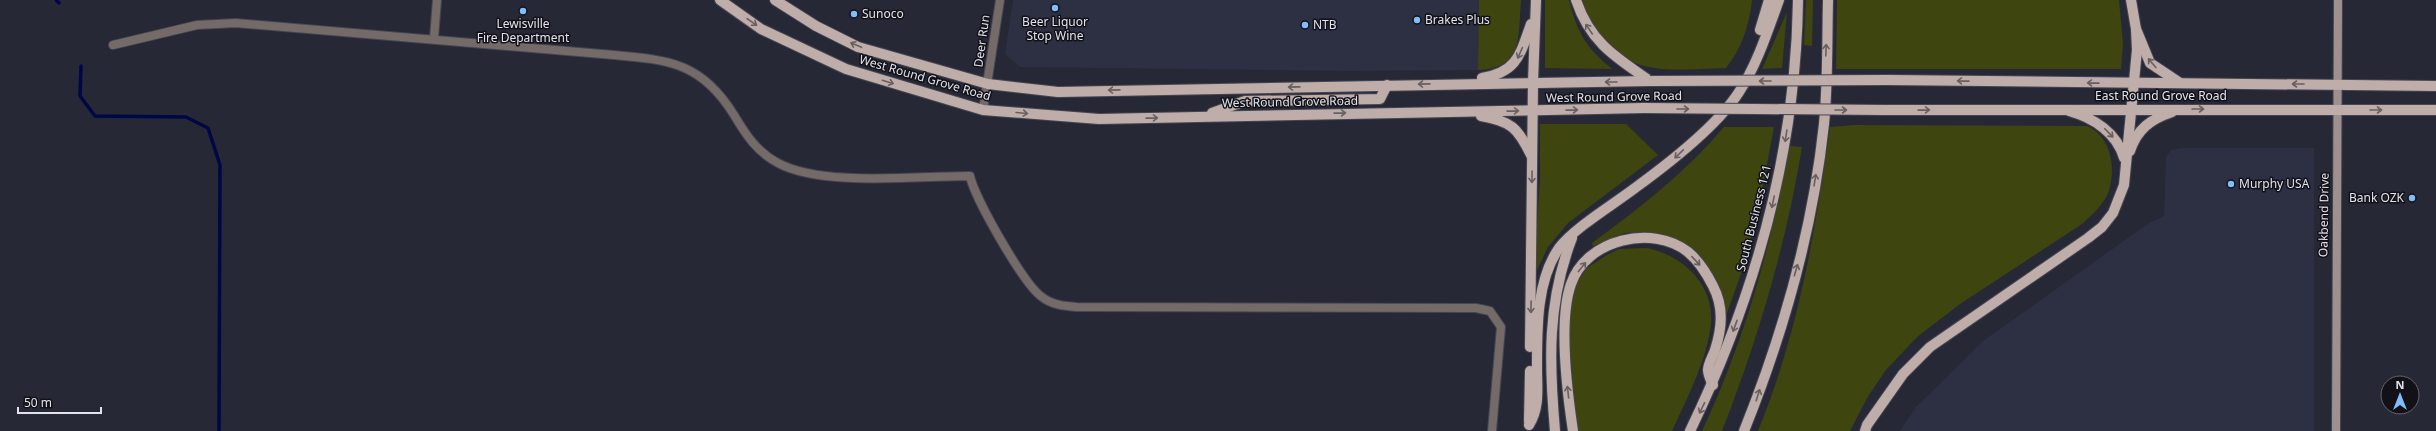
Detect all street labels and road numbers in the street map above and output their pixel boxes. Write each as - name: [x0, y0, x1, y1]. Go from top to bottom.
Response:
- street label: Deer Run: [969, 14, 994, 68]
- street label: West Round Grove Road: [857, 51, 993, 104]
- street label: West Round Grove Road: [1546, 87, 1682, 106]
- street label: East Round Grove Road: [2095, 87, 2227, 104]
- street label: West Round Grove Road: [1222, 92, 1358, 111]
- street label: South Business 121: [1732, 163, 1775, 273]
- street label: Oakbend Drive: [2314, 172, 2333, 257]

